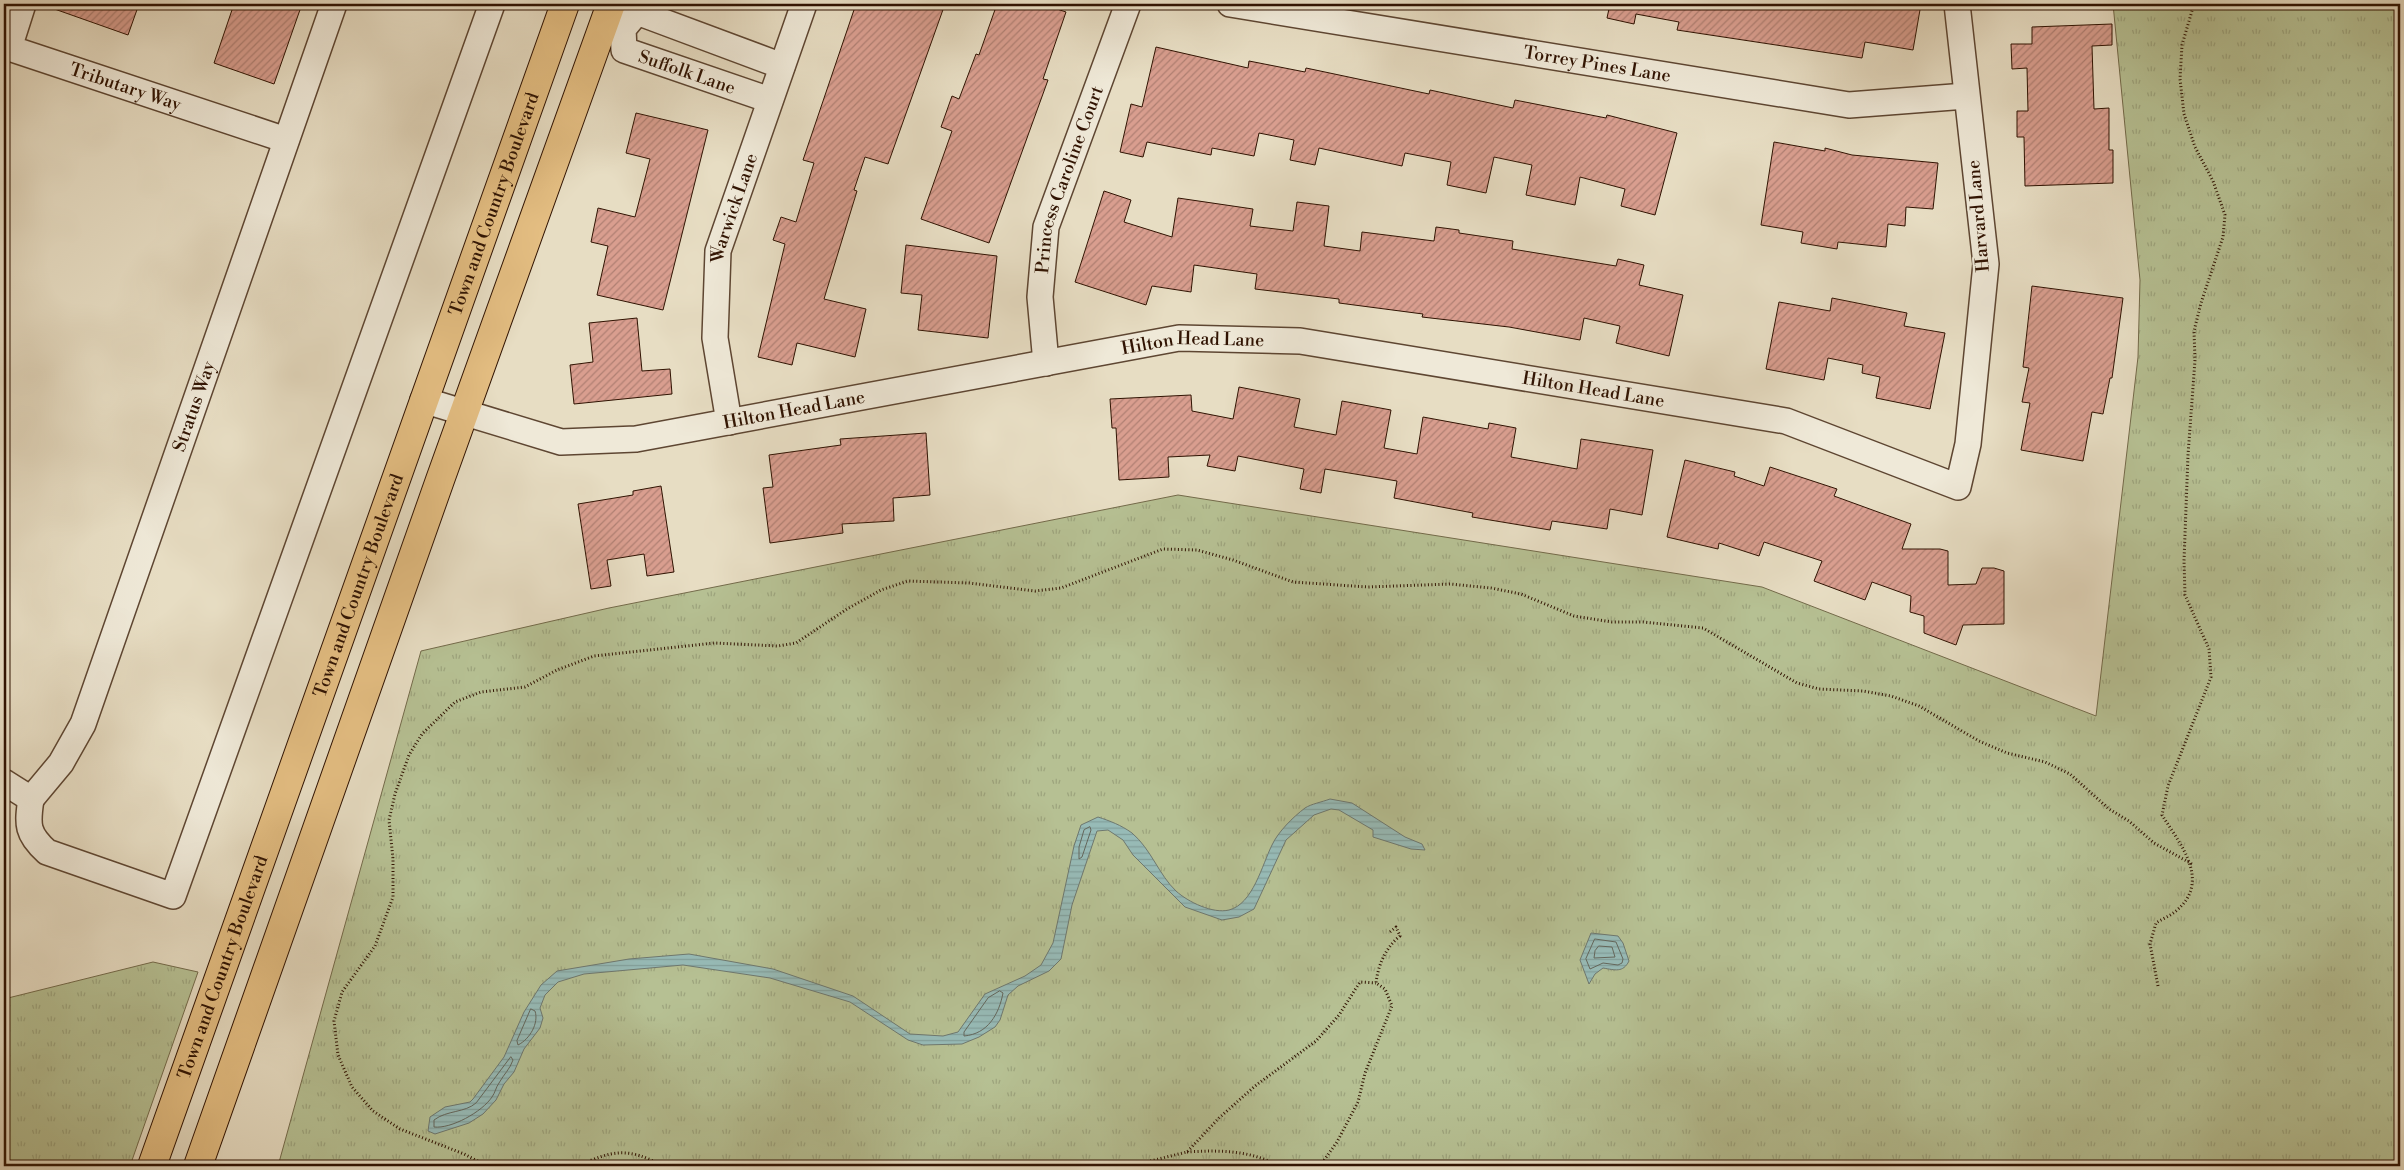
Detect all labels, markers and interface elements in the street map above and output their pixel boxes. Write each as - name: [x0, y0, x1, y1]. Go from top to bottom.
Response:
- street label: Torrey Pines Lane: [1522, 41, 1672, 88]
- street label: Suffolk Lane: [635, 45, 738, 100]
- street label: Tributary Way: [67, 58, 184, 116]
- street label: Princess Caroline Court: [1031, 82, 1109, 275]
- street label: Town and Country Boulevard: [444, 89, 545, 319]
- street label: Warwick Lane: [707, 150, 763, 264]
- street label: Harvard Lane: [1962, 159, 1995, 273]
- street label: Hilton Head Lane: [1119, 327, 1265, 361]
- street label: Stratus Way: [168, 358, 221, 455]
- street label: Hilton Head Lane: [1520, 367, 1666, 413]
- street label: Hilton Head Lane: [721, 386, 867, 435]
- street label: Town and Country Boulevard: [308, 470, 409, 701]
- street label: Town and Country Boulevard: [173, 852, 274, 1082]

